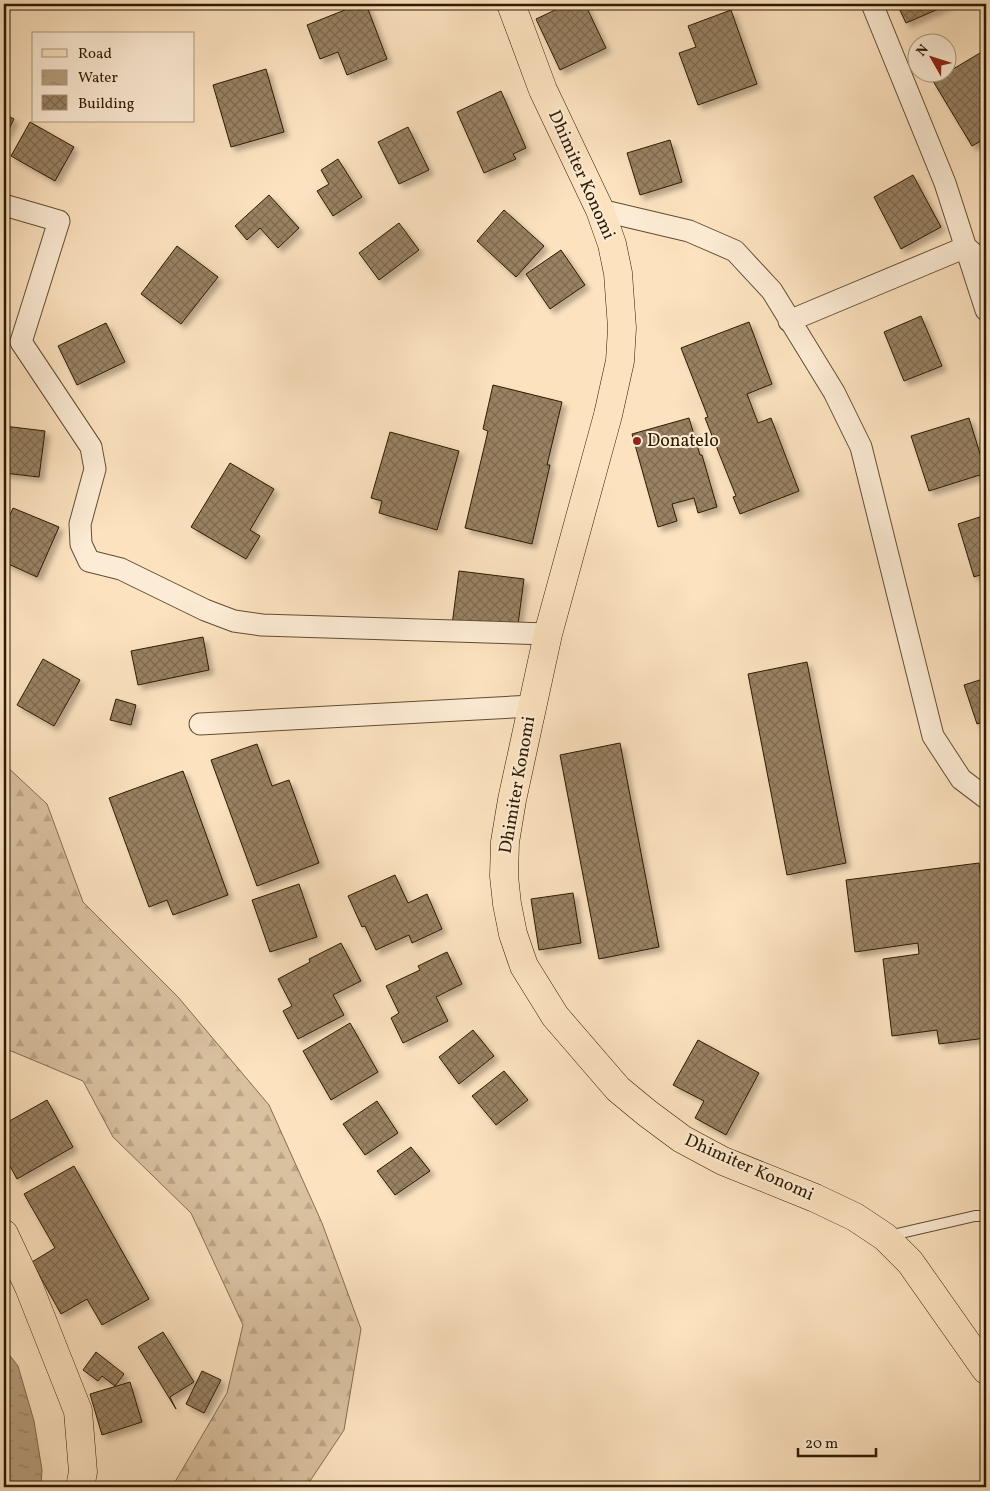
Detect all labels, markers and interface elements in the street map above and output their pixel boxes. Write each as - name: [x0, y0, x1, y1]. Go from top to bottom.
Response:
- legend: [32, 32, 195, 122]
- north arrow: [908, 32, 958, 82]
- text: N: [912, 41, 934, 61]
- text: Road: [78, 44, 112, 65]
- text: Water: [78, 68, 118, 89]
- text: Building: [78, 94, 135, 115]
- street label: Dhimiter Konomi: [541, 106, 621, 244]
- place label: Donatelo: [647, 429, 719, 454]
- marker: Donatelo: [631, 435, 643, 447]
- street label: Dhimiter Konomi: [494, 714, 542, 856]
- street label: Dhimiter Konomi: [680, 1128, 818, 1208]
- scale bar: [798, 1426, 875, 1458]
- text: 20 m: [805, 1434, 838, 1455]

